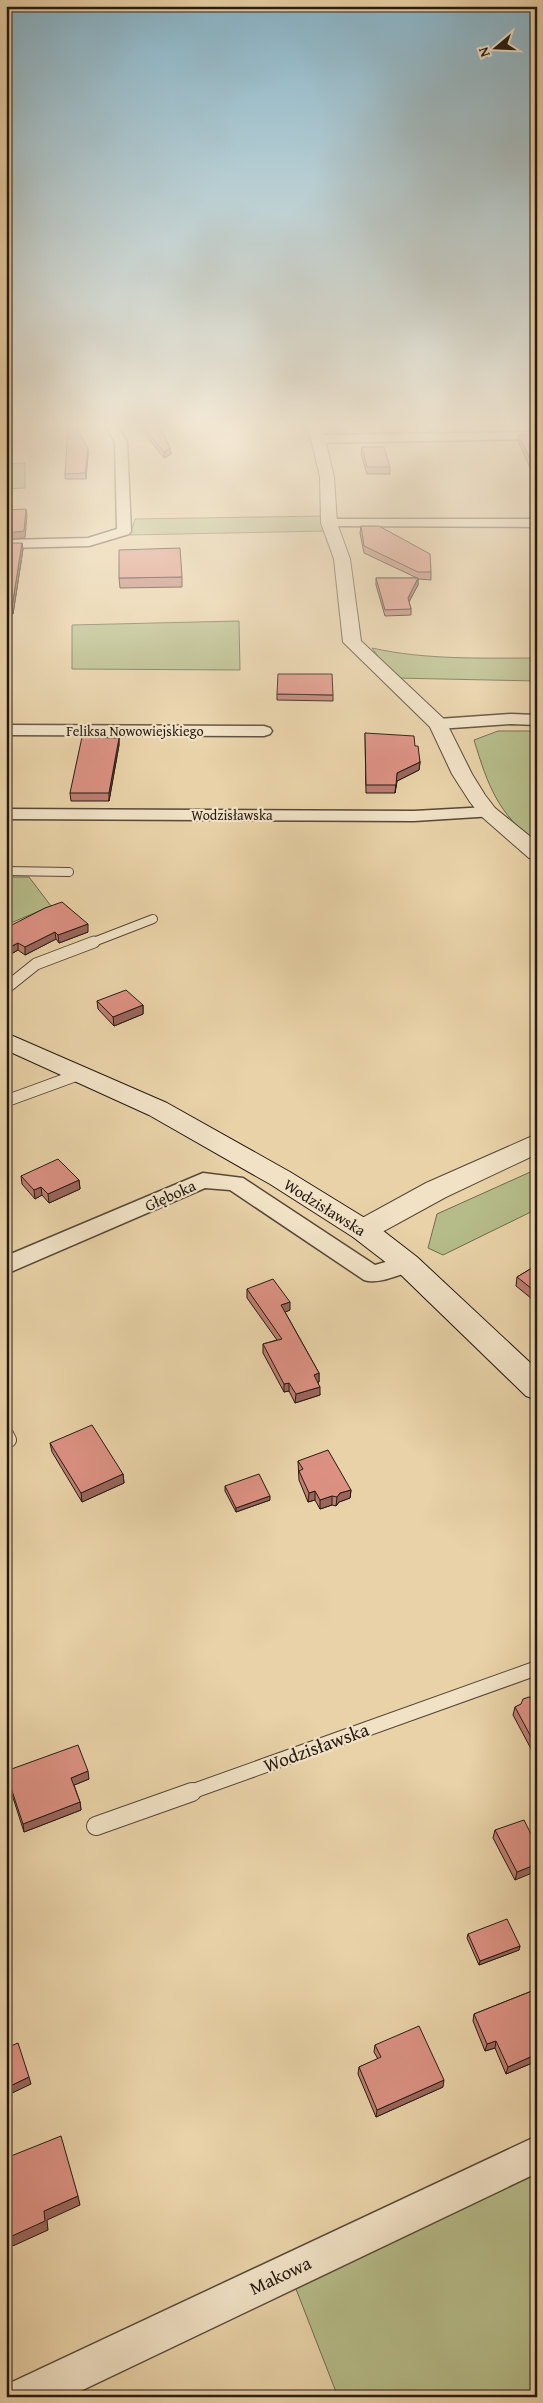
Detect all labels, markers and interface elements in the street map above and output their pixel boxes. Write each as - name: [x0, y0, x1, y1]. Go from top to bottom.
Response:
- north arrow: [470, 22, 520, 72]
- text: N: [473, 44, 495, 60]
- street label: Feliksa Nowowiejskiego: [66, 721, 204, 741]
- street label: Wodzisławska: [191, 805, 273, 825]
- street label: Wodzisławska: [279, 1172, 371, 1242]
- street label: Głęboka: [141, 1173, 200, 1217]
- street label: Wodzisławska: [259, 1715, 373, 1779]
- street label: Makowa: [244, 2248, 316, 2302]

